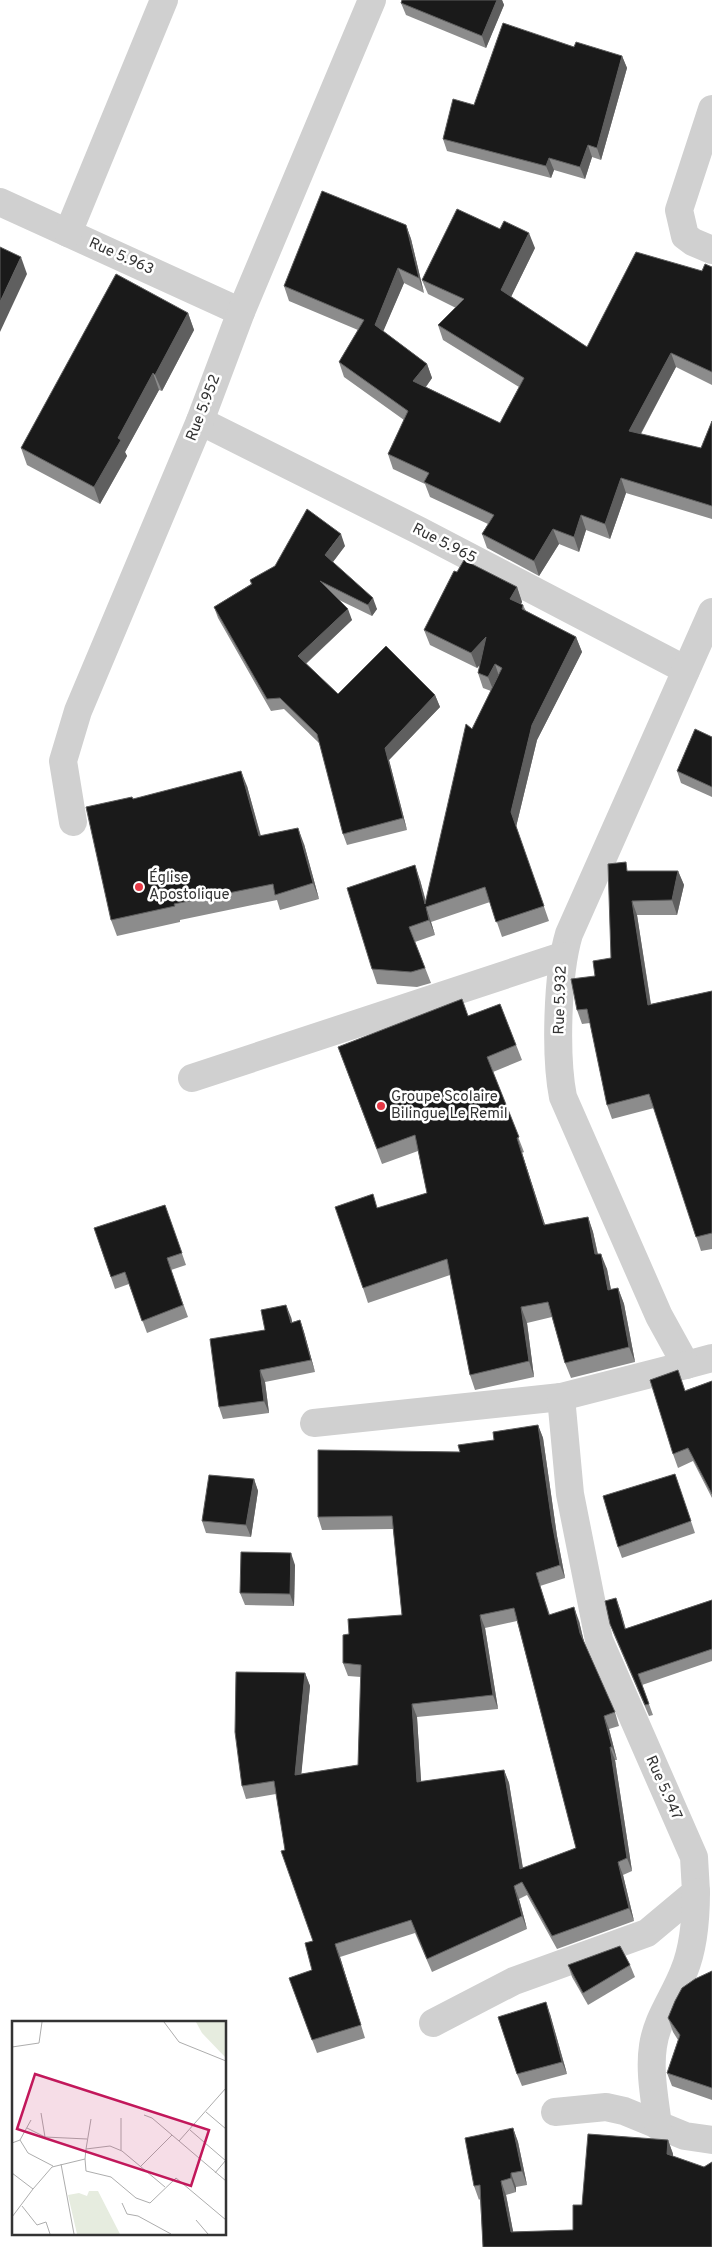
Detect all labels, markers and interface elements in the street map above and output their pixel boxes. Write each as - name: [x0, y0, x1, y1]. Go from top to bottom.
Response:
- street label: Rue 5.963: [85, 234, 157, 280]
- street label: Rue 5.952: [183, 372, 225, 444]
- street label: Rue 5.965: [409, 520, 479, 568]
- place label: Église Apostolique: [149, 868, 230, 905]
- marker: Église Apostolique: [133, 881, 145, 893]
- street label: Rue 5.932: [550, 965, 572, 1035]
- place label: Groupe Scolaire Bilingue Le Remil: [391, 1088, 508, 1124]
- marker: Groupe Scolaire Bilingue Le Remil: [375, 1100, 387, 1112]
- street label: Rue 5.947: [640, 1753, 686, 1823]
- inset map: [12, 2021, 226, 2234]

